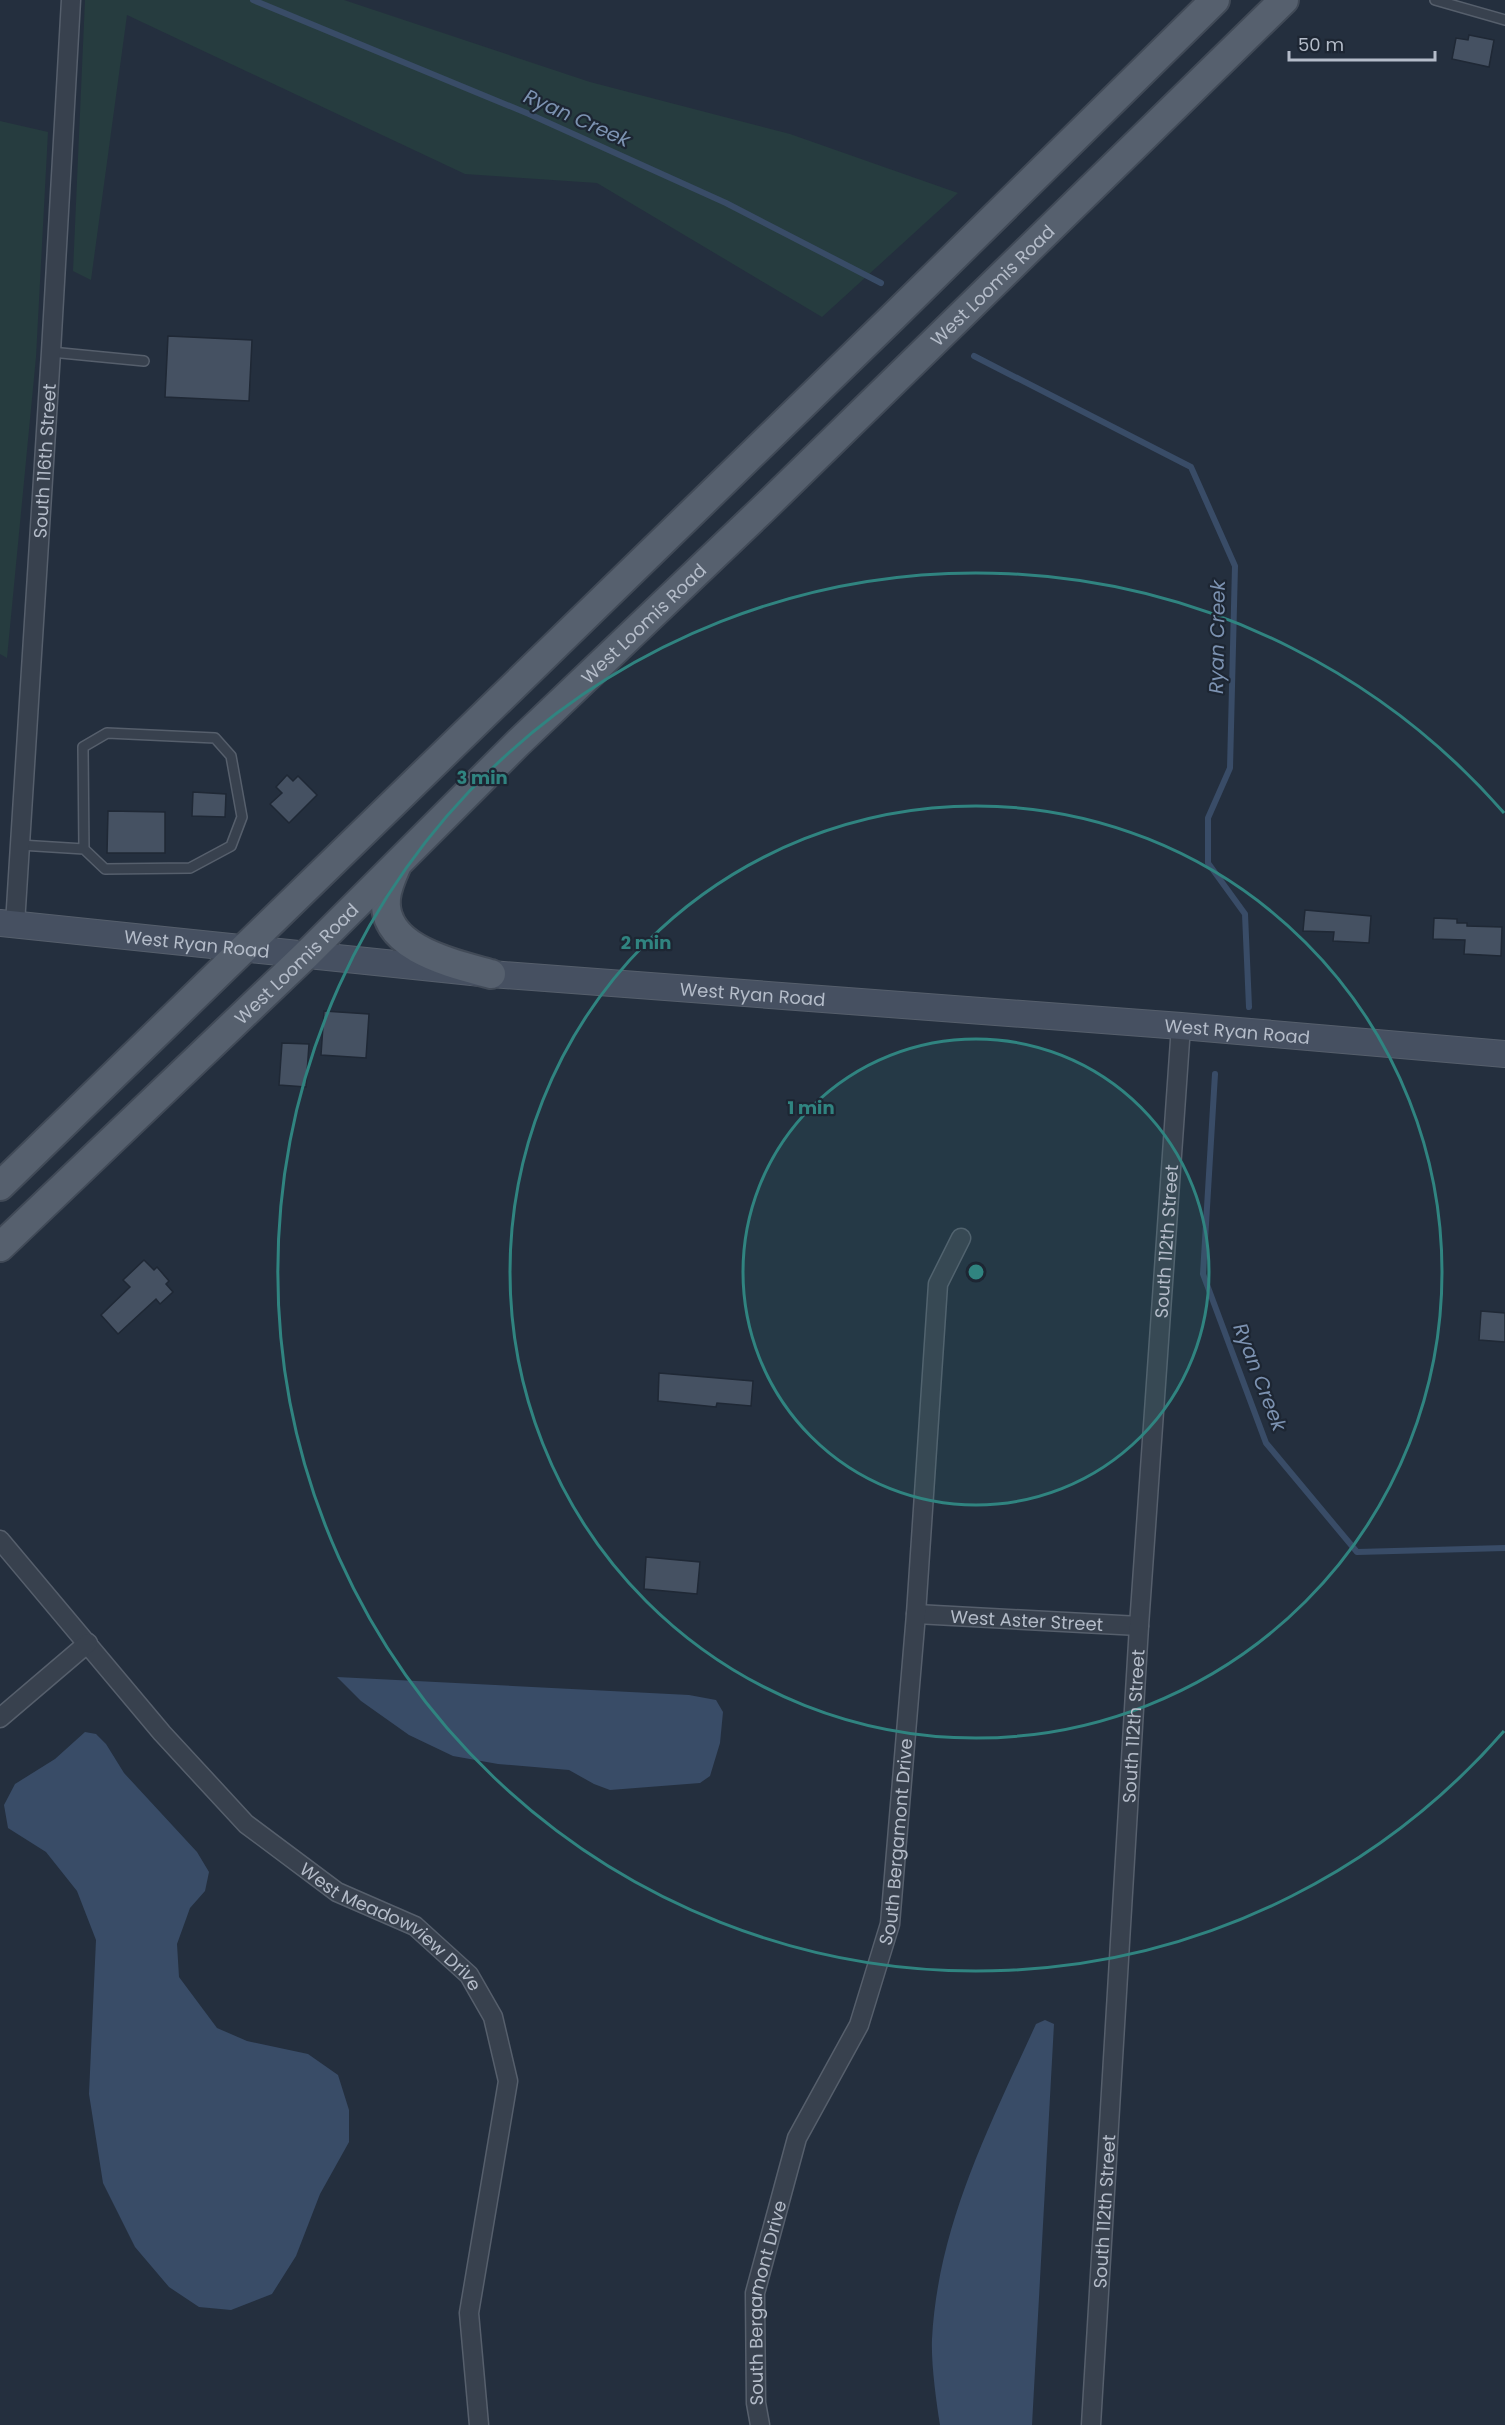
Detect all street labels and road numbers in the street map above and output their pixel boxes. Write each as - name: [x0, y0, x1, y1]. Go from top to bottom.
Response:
- street label: West Loomis Road: [925, 219, 1060, 351]
- street label: South 116th Street: [27, 383, 61, 539]
- street label: West Loomis Road: [575, 558, 711, 689]
- street label: West Loomis Road: [229, 897, 364, 1030]
- street label: West Ryan Road: [123, 923, 271, 963]
- street label: West Ryan Road: [679, 976, 826, 1012]
- street label: West Ryan Road: [1164, 1012, 1311, 1050]
- street label: South 112th Street: [1148, 1164, 1184, 1319]
- street label: West Aster Street: [950, 1603, 1104, 1637]
- street label: South 112th Street: [1116, 1649, 1150, 1804]
- street label: South Bergamont Drive: [872, 1737, 918, 1948]
- street label: West Meadowview Drive: [295, 1856, 488, 1995]
- street label: South 112th Street: [1087, 2134, 1121, 2289]
- street label: South Bergamont Drive: [742, 2197, 792, 2405]

